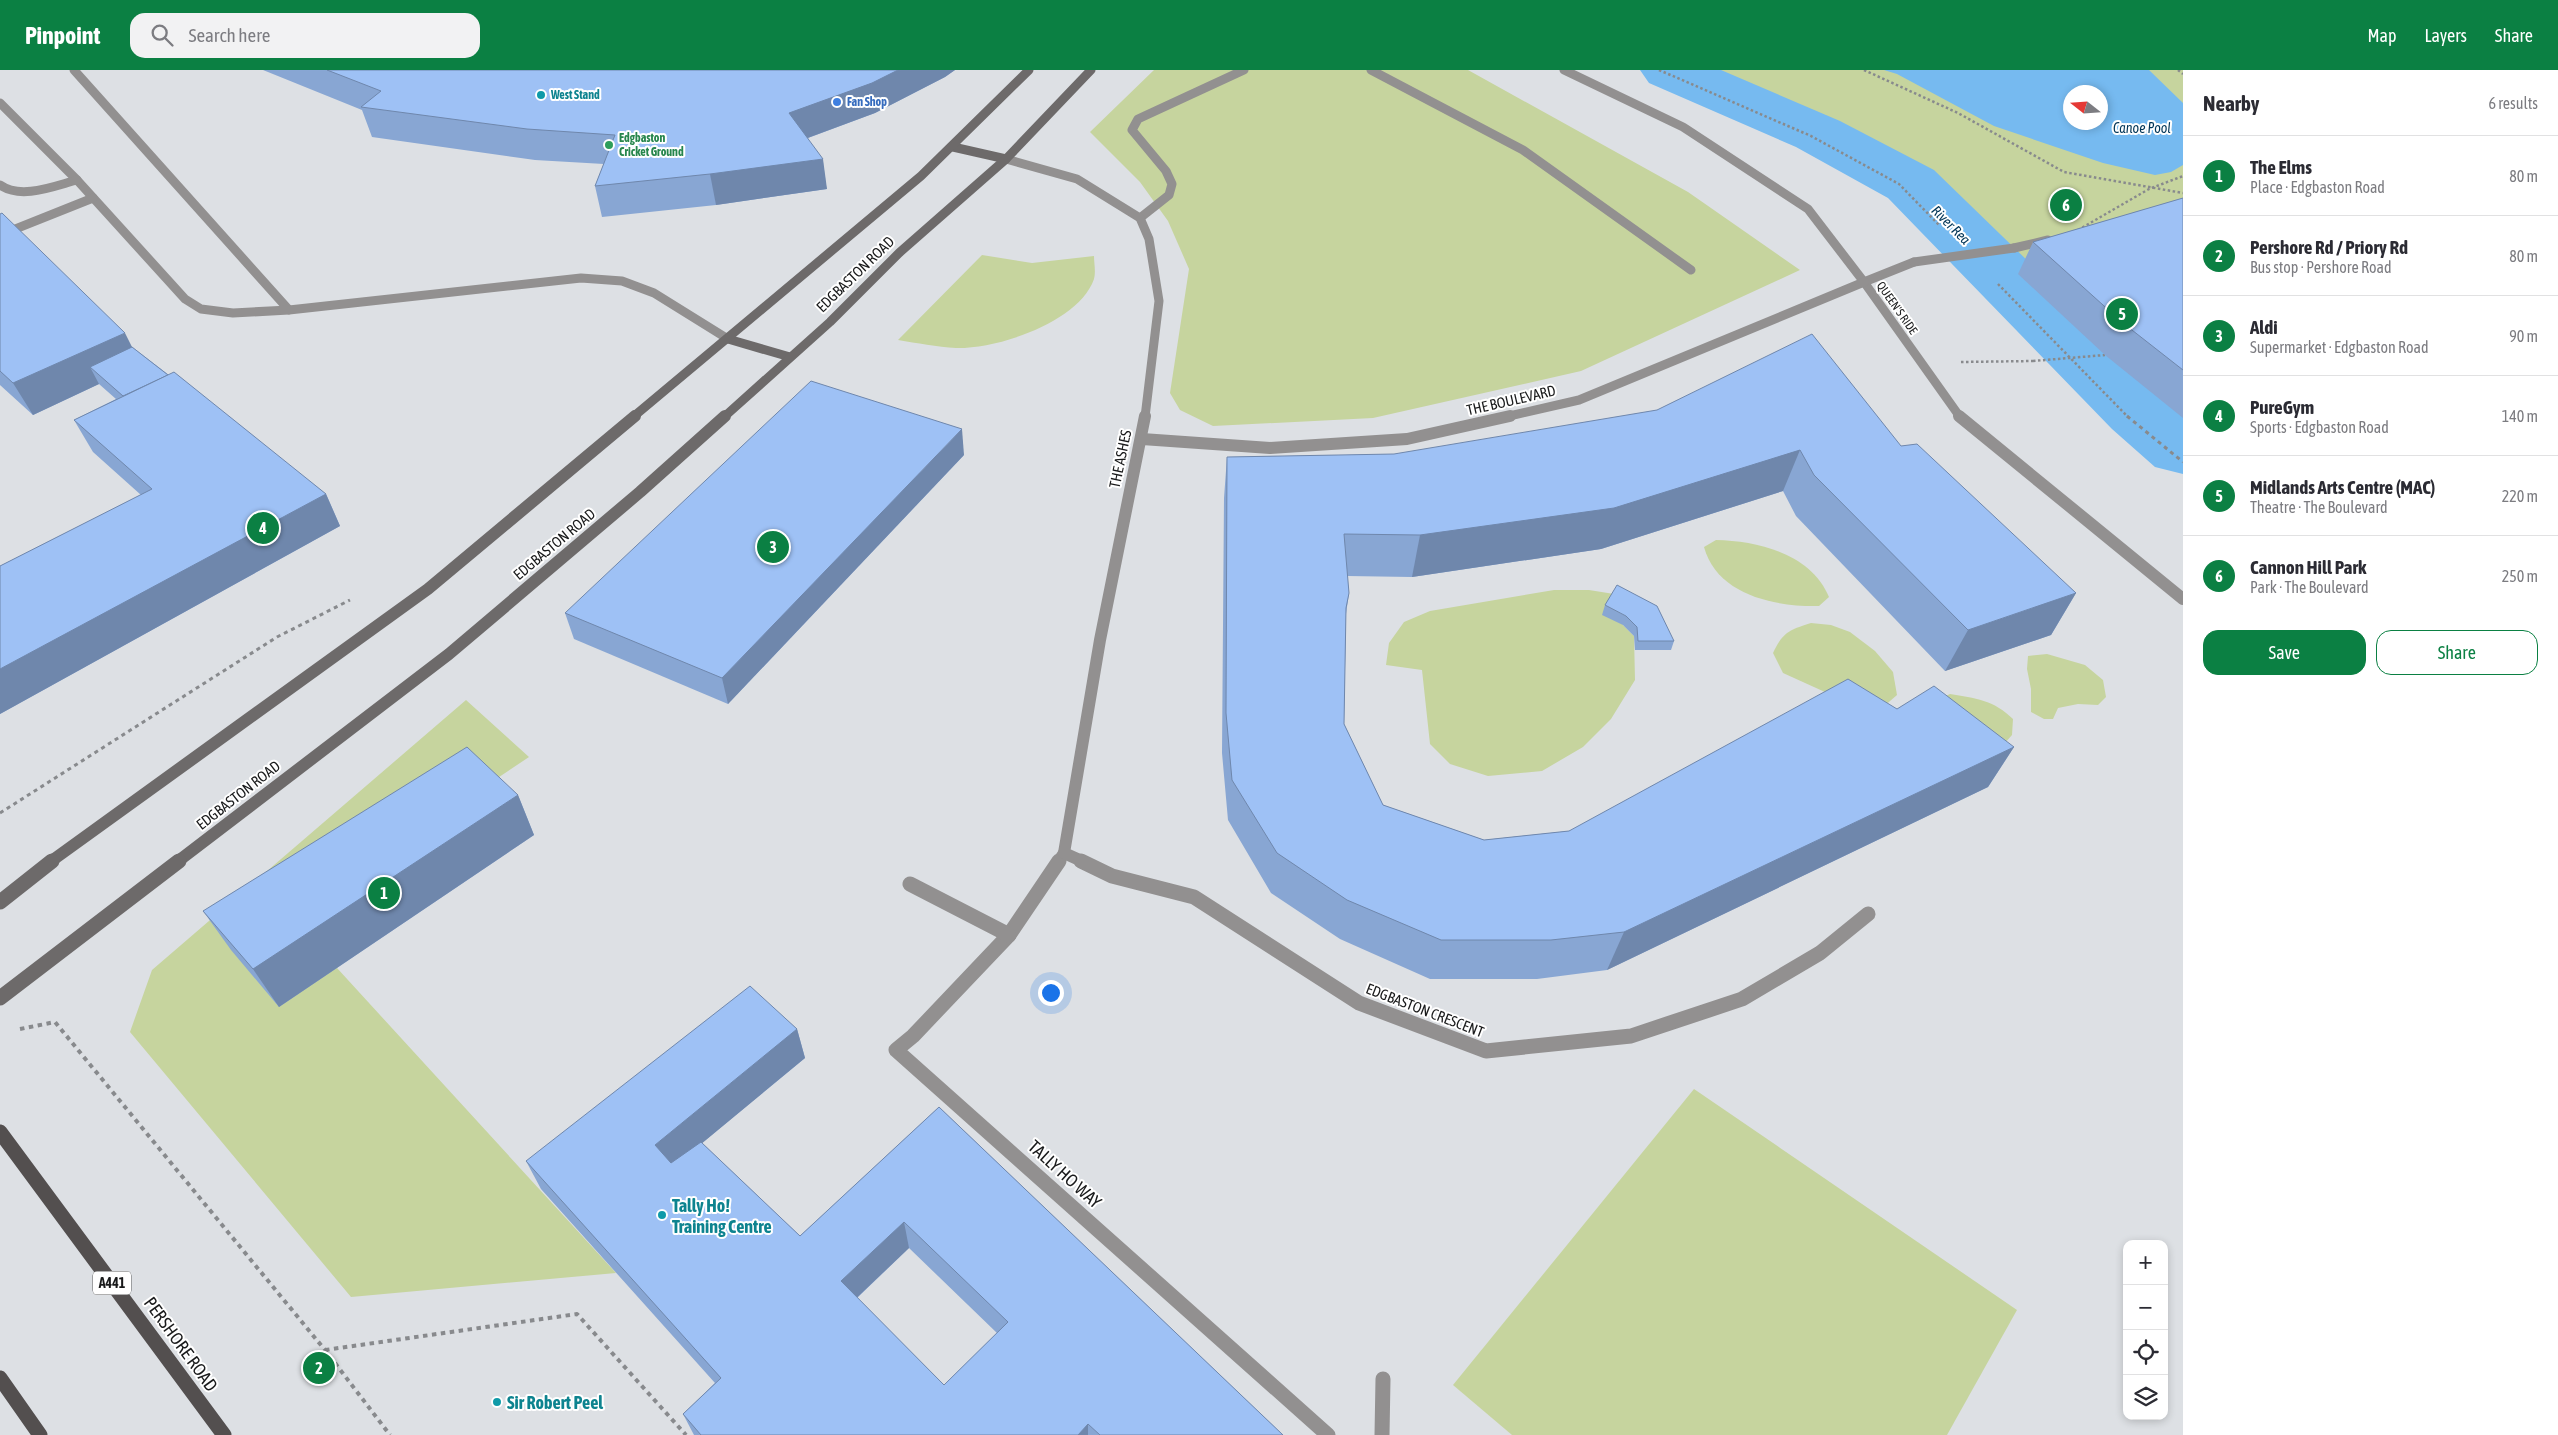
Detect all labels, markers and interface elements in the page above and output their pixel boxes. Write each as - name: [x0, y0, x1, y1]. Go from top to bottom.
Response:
- search box: [130, 13, 480, 58]
- icon: search: [148, 21, 176, 49]
- text: Pinpoint: [25, 22, 100, 49]
- text: Search here: [188, 24, 270, 46]
- text: Map: [2367, 25, 2396, 46]
- text: Layers: [2424, 25, 2467, 46]
- text: Share: [2495, 25, 2533, 46]
- north arrow: [2063, 85, 2108, 130]
- place label: West Stand: [550, 88, 600, 102]
- marker: West Stand: [535, 89, 547, 101]
- text: Nearby: [2203, 91, 2259, 115]
- text: 6 results: [2488, 94, 2538, 112]
- place label: Fan Shop: [847, 95, 887, 109]
- marker: Fan Shop: [831, 96, 843, 108]
- water label: Canoe Pool: [2113, 120, 2171, 136]
- place label: Edgbaston Cricket Ground: [619, 131, 684, 159]
- marker: Edgbaston Cricket Ground: [603, 139, 615, 151]
- text: The Elms: [2250, 156, 2312, 178]
- text: 1: [2215, 167, 2223, 185]
- text: 80 m: [2509, 167, 2538, 185]
- text: Place · Edgbaston Road: [2250, 178, 2385, 196]
- pin: 6: [2050, 186, 2082, 224]
- water label: River Rea: [1928, 202, 1974, 248]
- street label: EDGBASTON ROAD: [813, 233, 897, 315]
- text: Pershore Rd / Priory Rd: [2250, 236, 2408, 258]
- text: 2: [2215, 247, 2223, 265]
- text: 80 m: [2509, 247, 2538, 265]
- text: Bus stop · Pershore Road: [2250, 258, 2391, 276]
- street label: QUEEN'S RIDE: [1874, 279, 1920, 337]
- pin: 5: [2106, 295, 2138, 333]
- text: Aldi: [2250, 316, 2278, 338]
- text: 3: [2215, 327, 2223, 345]
- text: 90 m: [2509, 327, 2538, 345]
- text: Supermarket · Edgbaston Road: [2250, 338, 2429, 356]
- street label: THE BOULEVARD: [1465, 381, 1557, 419]
- text: PureGym: [2250, 396, 2314, 418]
- text: 4: [2215, 407, 2223, 425]
- text: 140 m: [2502, 407, 2538, 425]
- text: Sports · Edgbaston Road: [2250, 418, 2389, 436]
- street label: THE ASHES: [1106, 428, 1134, 490]
- text: Midlands Arts Centre (MAC): [2250, 476, 2435, 498]
- text: 5: [2215, 487, 2223, 505]
- text: 220 m: [2502, 487, 2538, 505]
- text: Theatre · The Boulevard: [2250, 498, 2388, 516]
- street label: EDGBASTON ROAD: [510, 505, 598, 583]
- pin: 4: [247, 509, 279, 547]
- pin: 3: [757, 528, 789, 566]
- text: Cannon Hill Park: [2250, 556, 2366, 578]
- text: 6: [2215, 567, 2223, 585]
- text: 250 m: [2502, 567, 2538, 585]
- text: Park · The Boulevard: [2250, 578, 2369, 596]
- button: Save: [2203, 630, 2366, 675]
- button: Share: [2376, 630, 2538, 675]
- street label: EDGBASTON ROAD: [193, 757, 283, 833]
- pin: 1: [368, 874, 400, 912]
- your location: [1038, 980, 1064, 1006]
- street label: EDGBASTON CRESCENT: [1364, 980, 1487, 1040]
- street label: TALLY HO WAY: [1024, 1136, 1106, 1212]
- place label: Tally Ho! Training Centre: [672, 1195, 772, 1237]
- marker: Tally Ho! Training Centre: [656, 1209, 668, 1221]
- map controls: [2123, 1240, 2168, 1420]
- button: +: [2123, 1240, 2168, 1285]
- road number: A441: [93, 1272, 131, 1294]
- button: −: [2123, 1285, 2168, 1330]
- street label: PERSHORE ROAD: [140, 1293, 222, 1395]
- button: locate: [2123, 1330, 2168, 1375]
- pin: 2: [303, 1349, 335, 1387]
- button: layers: [2123, 1375, 2168, 1420]
- place label: Sir Robert Peel: [507, 1392, 603, 1413]
- marker: Sir Robert Peel: [491, 1396, 503, 1408]

